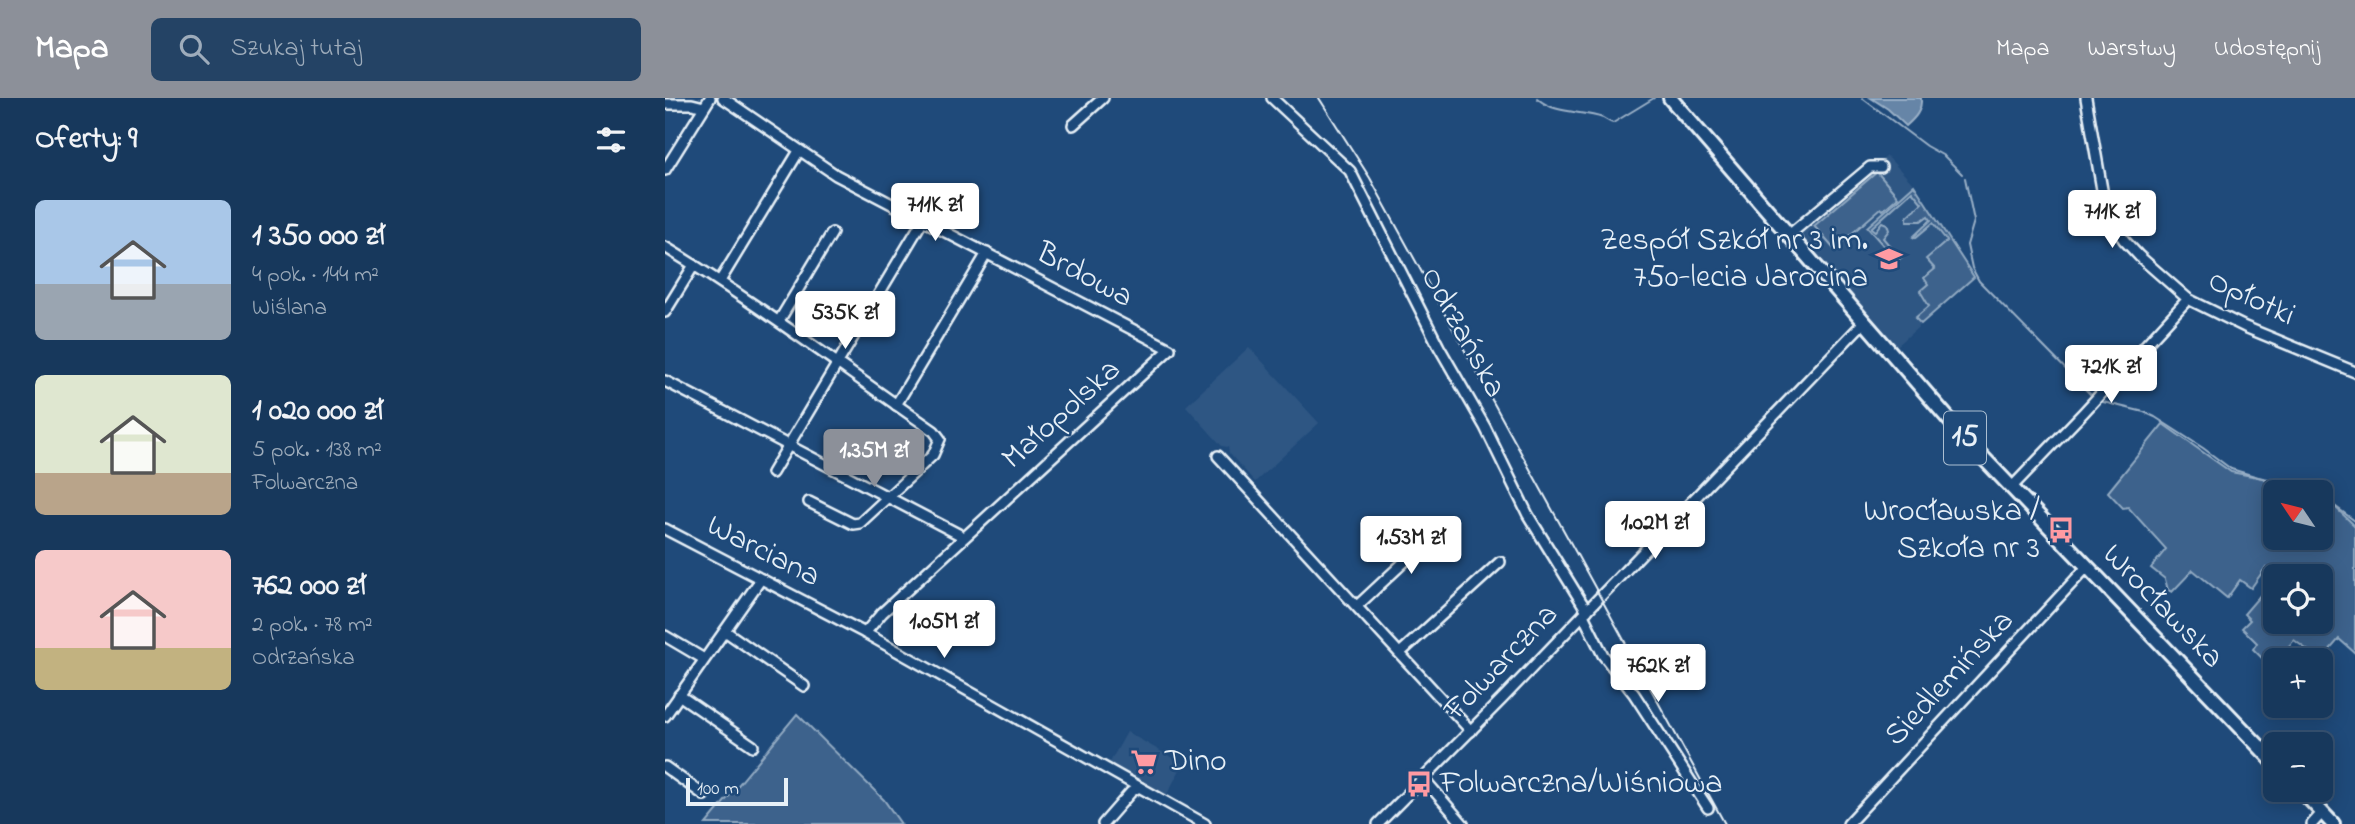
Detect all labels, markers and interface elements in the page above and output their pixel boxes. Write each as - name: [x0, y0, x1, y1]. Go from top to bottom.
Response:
- search box: [151, 18, 641, 81]
- text: Mapa: [35, 25, 109, 73]
- icon: search: [175, 30, 213, 68]
- text: Szukaj tutaj: [231, 30, 362, 68]
- text: Mapa: [1996, 32, 2049, 67]
- text: Warstwy: [2087, 32, 2176, 67]
- text: Udostępnij: [2214, 32, 2320, 67]
- text: Oferty: 9: [35, 118, 137, 162]
- icon: filters: [592, 121, 630, 159]
- pin: 711K zł: [870, 184, 1000, 243]
- text: 711K zł: [907, 189, 963, 222]
- pin: 711K zł: [2047, 190, 2177, 250]
- text: 711K zł: [2084, 196, 2140, 229]
- text: 1 350 000 zł: [252, 215, 385, 259]
- place label: Zespół Szkół nr 3 im. 750-lecia Jarocina: [1600, 218, 1868, 302]
- icon: home: [91, 228, 175, 312]
- street label: Brdowa: [1026, 230, 1141, 321]
- school or university icon: Zespół Szkół nr 3 im. 750-lecia Jarocina: [1874, 244, 1904, 274]
- street label: Opłotki: [2199, 258, 2303, 340]
- text: 4 pok. · 144 m²: [252, 259, 379, 292]
- street label: Odrzańska: [1407, 259, 1517, 407]
- text: Wiślana: [252, 292, 327, 325]
- pin: 535K zł: [780, 292, 910, 351]
- text: 535K zł: [811, 297, 879, 330]
- pin: 721K zł: [2046, 345, 2176, 405]
- street label: Małopolska: [992, 348, 1132, 482]
- text: 721K zł: [2081, 351, 2141, 384]
- text: 1 020 000 zł: [252, 390, 383, 434]
- icon: home: [91, 403, 175, 487]
- road number: 15: [1944, 412, 1986, 464]
- pin: 1.35M zł: [802, 430, 946, 489]
- text: 5 pok. · 138 m²: [252, 434, 382, 467]
- text: 1.35M zł: [839, 435, 909, 468]
- text: Folwarczna: [252, 467, 358, 500]
- north arrow: [2263, 480, 2333, 550]
- map controls: [2263, 480, 2333, 802]
- place label: Wrocławska / Szkoła nr 3: [1863, 489, 2040, 573]
- pin: 1.02M zł: [1583, 502, 1727, 561]
- street label: Warciana: [698, 503, 828, 601]
- text: 1.02M zł: [1621, 507, 1689, 540]
- bus stop icon: Wrocławska / Szkoła nr 3: [2046, 515, 2076, 545]
- pin: 1.53M zł: [1339, 517, 1483, 576]
- text: 1.53M zł: [1376, 522, 1446, 555]
- street label: Wrocławska: [2090, 534, 2234, 680]
- button: locate: [2263, 564, 2333, 634]
- text: 762 000 zł: [252, 565, 366, 609]
- icon: home: [91, 578, 175, 662]
- street label: Folwarczna: [1433, 594, 1570, 733]
- street label: Siedlemińska: [1874, 600, 2026, 758]
- pin: 1.05M zł: [872, 601, 1016, 660]
- text: 1.05M zł: [909, 606, 979, 639]
- text: 2 pok. · 78 m²: [252, 609, 373, 642]
- text: Odrzańska: [252, 642, 355, 675]
- pin: 762K zł: [1593, 644, 1723, 704]
- button: +: [2263, 648, 2333, 718]
- text: 762K zł: [1627, 650, 1689, 683]
- button: −: [2263, 732, 2333, 802]
- place label: Dino: [1164, 739, 1227, 786]
- supermarket icon: Dino: [1129, 747, 1159, 777]
- place label: Folwarczna/Wiśniowa: [1439, 761, 1723, 808]
- bus stop icon: Folwarczna/Wiśniowa: [1404, 769, 1434, 799]
- scale bar: [686, 775, 787, 807]
- text: 100 m: [697, 776, 739, 803]

